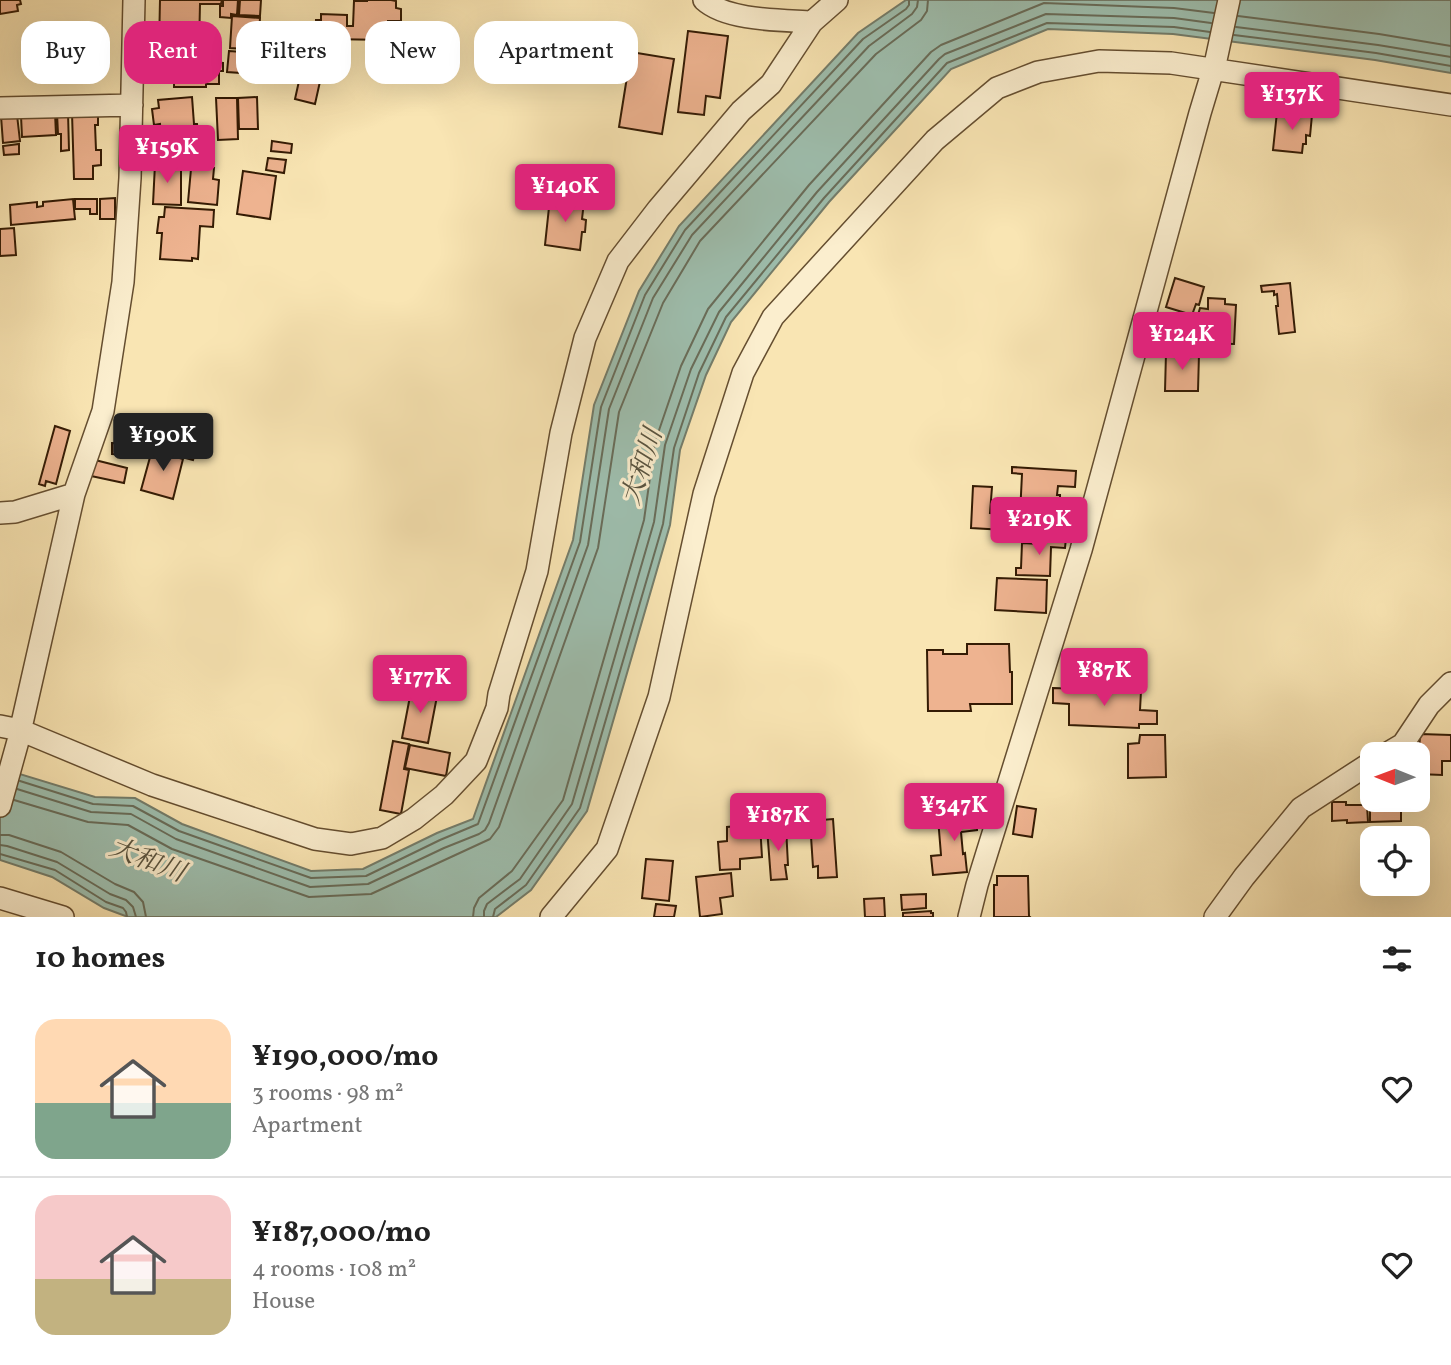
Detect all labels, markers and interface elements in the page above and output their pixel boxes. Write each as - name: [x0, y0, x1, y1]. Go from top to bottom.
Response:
- chip: Buy: [21, 21, 110, 84]
- chip: Rent: [124, 21, 222, 84]
- chip: Filters: [236, 21, 351, 84]
- chip: New: [365, 21, 460, 84]
- chip: Apartment: [474, 21, 638, 84]
- pin: ¥137K: [1243, 72, 1341, 132]
- text: ¥137K: [1260, 79, 1324, 111]
- pin: ¥159K: [118, 125, 216, 185]
- text: ¥159K: [135, 132, 199, 164]
- pin: ¥140K: [516, 164, 614, 224]
- text: ¥140K: [531, 171, 599, 203]
- pin: ¥124K: [1133, 312, 1231, 372]
- text: ¥124K: [1149, 319, 1215, 351]
- pin: ¥190K: [114, 414, 212, 473]
- text: ¥190K: [129, 420, 197, 452]
- water label: 大和川: [614, 422, 673, 510]
- pin: ¥219K: [990, 498, 1088, 557]
- text: ¥219K: [1006, 504, 1072, 536]
- pin: ¥87K: [1063, 648, 1145, 708]
- text: ¥87K: [1077, 655, 1131, 687]
- pin: ¥177K: [371, 656, 469, 715]
- text: ¥177K: [389, 662, 451, 694]
- north arrow: [1360, 742, 1430, 812]
- map controls: [1360, 742, 1430, 896]
- pin: ¥347K: [905, 784, 1003, 843]
- text: ¥347K: [920, 790, 988, 822]
- pin: ¥187K: [729, 794, 827, 853]
- text: ¥187K: [746, 800, 810, 832]
- button: locate: [1360, 826, 1430, 896]
- water label: 大和川: [104, 830, 193, 893]
- text: 10 homes: [35, 938, 165, 980]
- icon: filters: [1378, 940, 1416, 978]
- text: ¥190,000/mo: [252, 1036, 438, 1078]
- icon: home: [91, 1047, 175, 1131]
- icon: heart: [1378, 1070, 1416, 1108]
- text: 3 rooms · 98 m²: [252, 1078, 404, 1110]
- text: Apartment: [252, 1110, 363, 1142]
- text: ¥187,000/mo: [252, 1212, 431, 1254]
- icon: home: [91, 1223, 175, 1307]
- icon: heart: [1378, 1246, 1416, 1284]
- text: 4 rooms · 108 m²: [252, 1254, 416, 1286]
- text: House: [252, 1286, 315, 1318]

